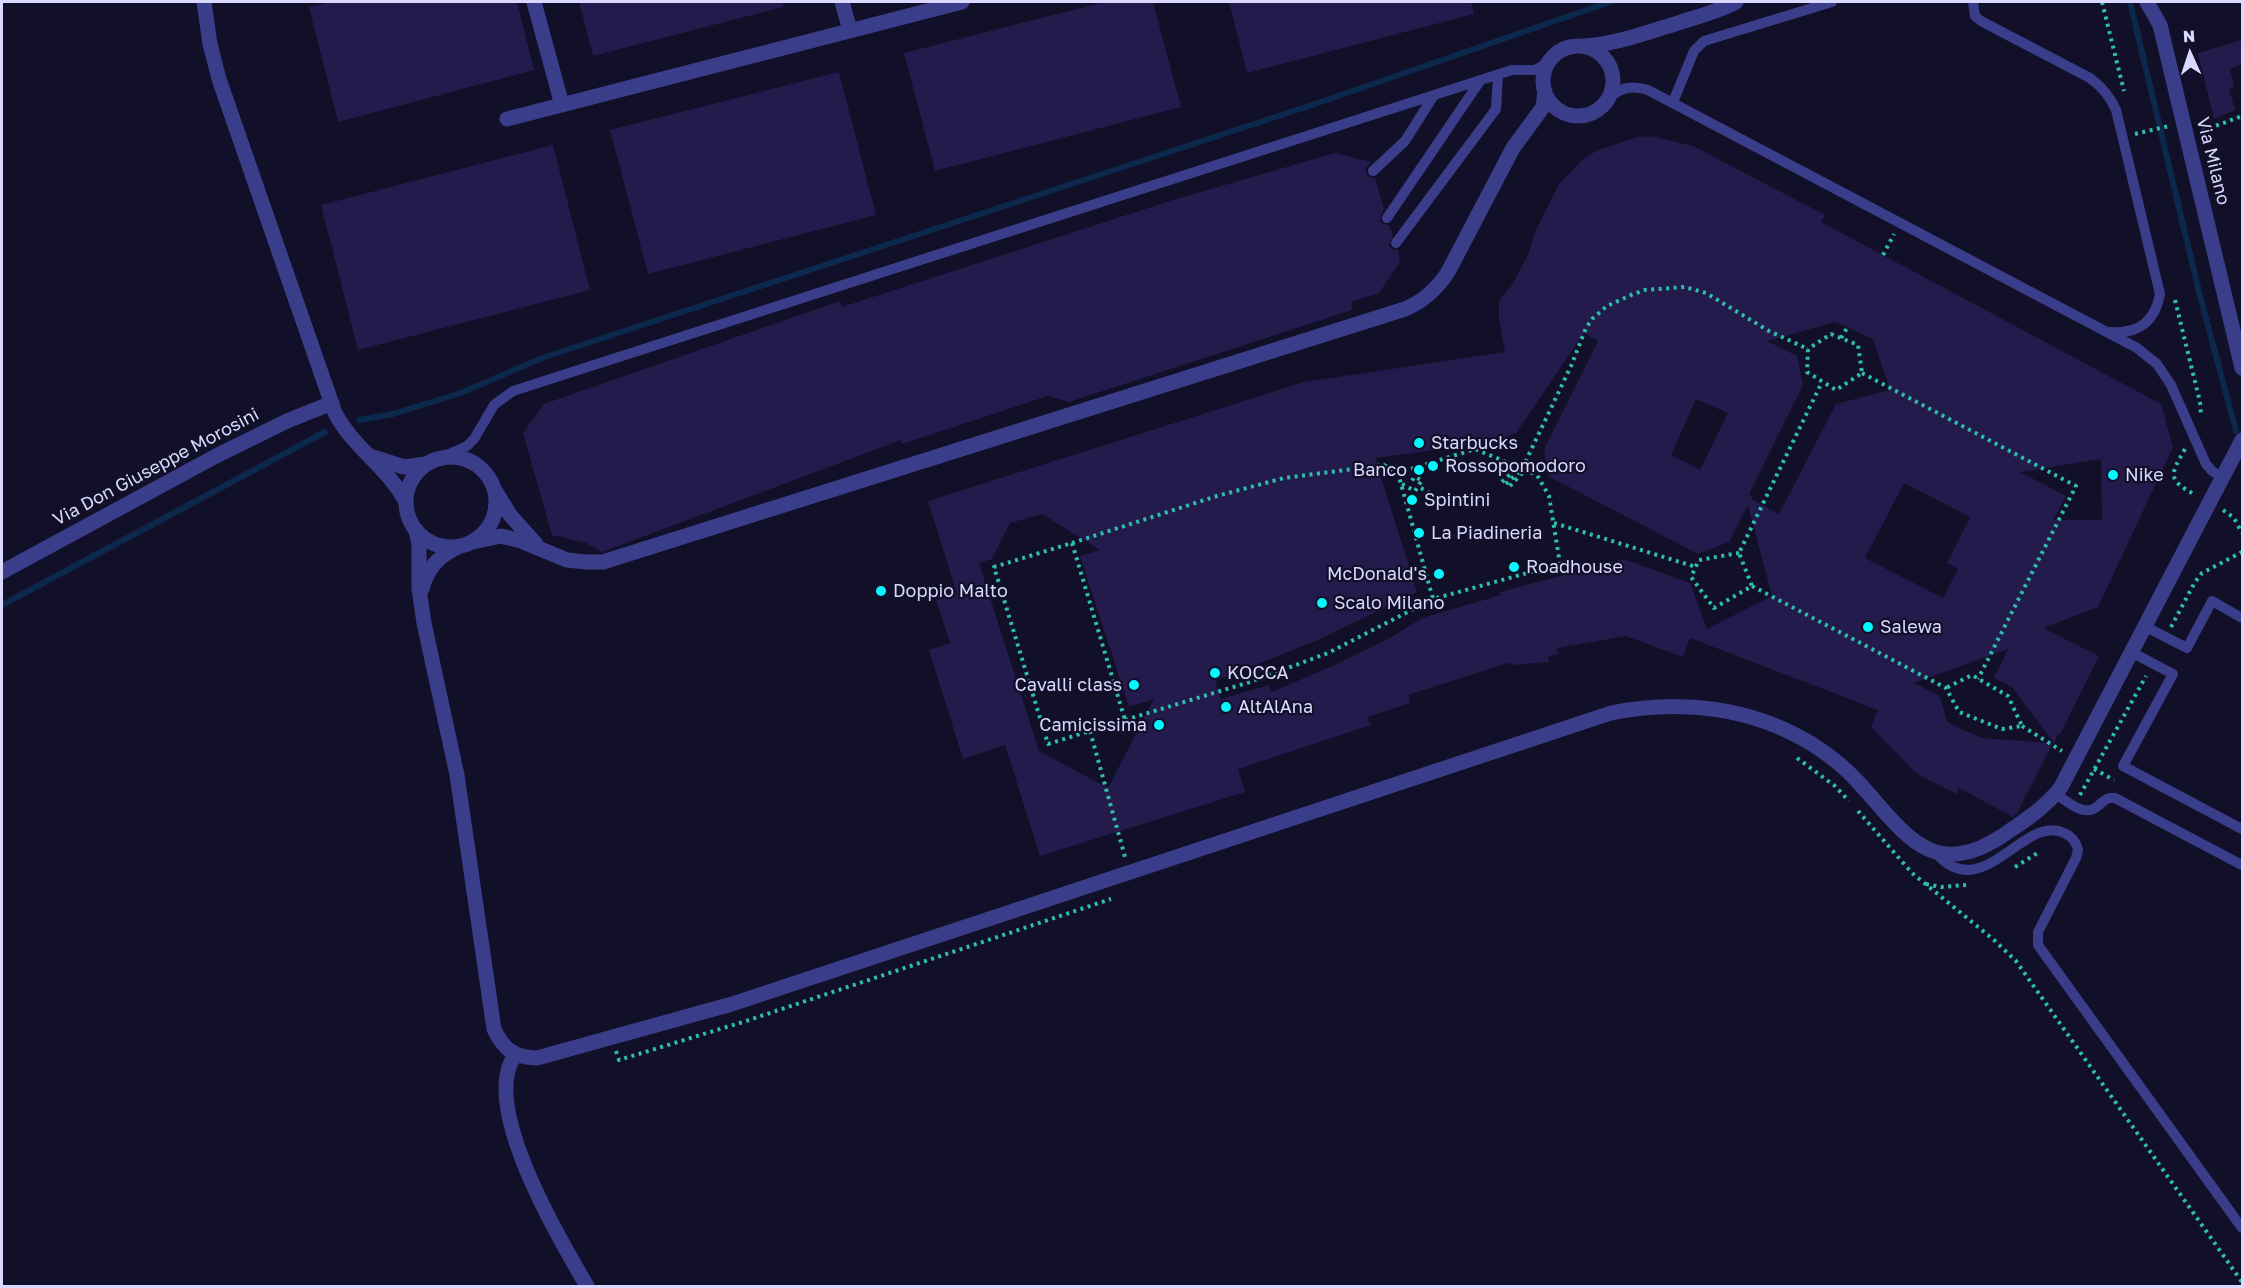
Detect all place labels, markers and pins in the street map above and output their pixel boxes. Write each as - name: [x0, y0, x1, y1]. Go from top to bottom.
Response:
- place label: Starbucks: [1431, 432, 1518, 454]
- marker: Starbucks: [1412, 436, 1426, 450]
- place label: Rossopomodoro: [1445, 455, 1586, 477]
- place label: Banco: [1353, 459, 1407, 481]
- marker: Rossopomodoro: [1426, 459, 1440, 473]
- marker: Banco: [1412, 463, 1426, 477]
- place label: Nike: [2125, 464, 2164, 486]
- marker: Nike: [2106, 468, 2120, 482]
- place label: Spintini: [1424, 489, 1490, 511]
- marker: Spintini: [1405, 493, 1419, 507]
- place label: La Piadineria: [1431, 522, 1542, 544]
- marker: La Piadineria: [1412, 526, 1426, 540]
- place label: Roadhouse: [1526, 556, 1623, 578]
- marker: Roadhouse: [1507, 560, 1521, 574]
- place label: McDonald's: [1327, 563, 1427, 585]
- marker: McDonald's: [1432, 567, 1446, 581]
- place label: Doppio Malto: [893, 580, 1008, 602]
- marker: Doppio Malto: [874, 584, 888, 598]
- place label: Scalo Milano: [1334, 592, 1444, 614]
- marker: Scalo Milano: [1315, 596, 1329, 610]
- place label: Salewa: [1880, 616, 1942, 638]
- marker: Salewa: [1861, 620, 1875, 634]
- place label: KOCCA: [1227, 662, 1289, 684]
- marker: KOCCA: [1208, 666, 1222, 680]
- place label: Cavalli class: [1015, 674, 1122, 696]
- marker: Cavalli class: [1127, 678, 1141, 692]
- place label: AltAlAna: [1238, 696, 1313, 718]
- marker: AltAlAna: [1219, 700, 1233, 714]
- place label: Camicissima: [1039, 714, 1147, 736]
- marker: Camicissima: [1152, 718, 1166, 732]

